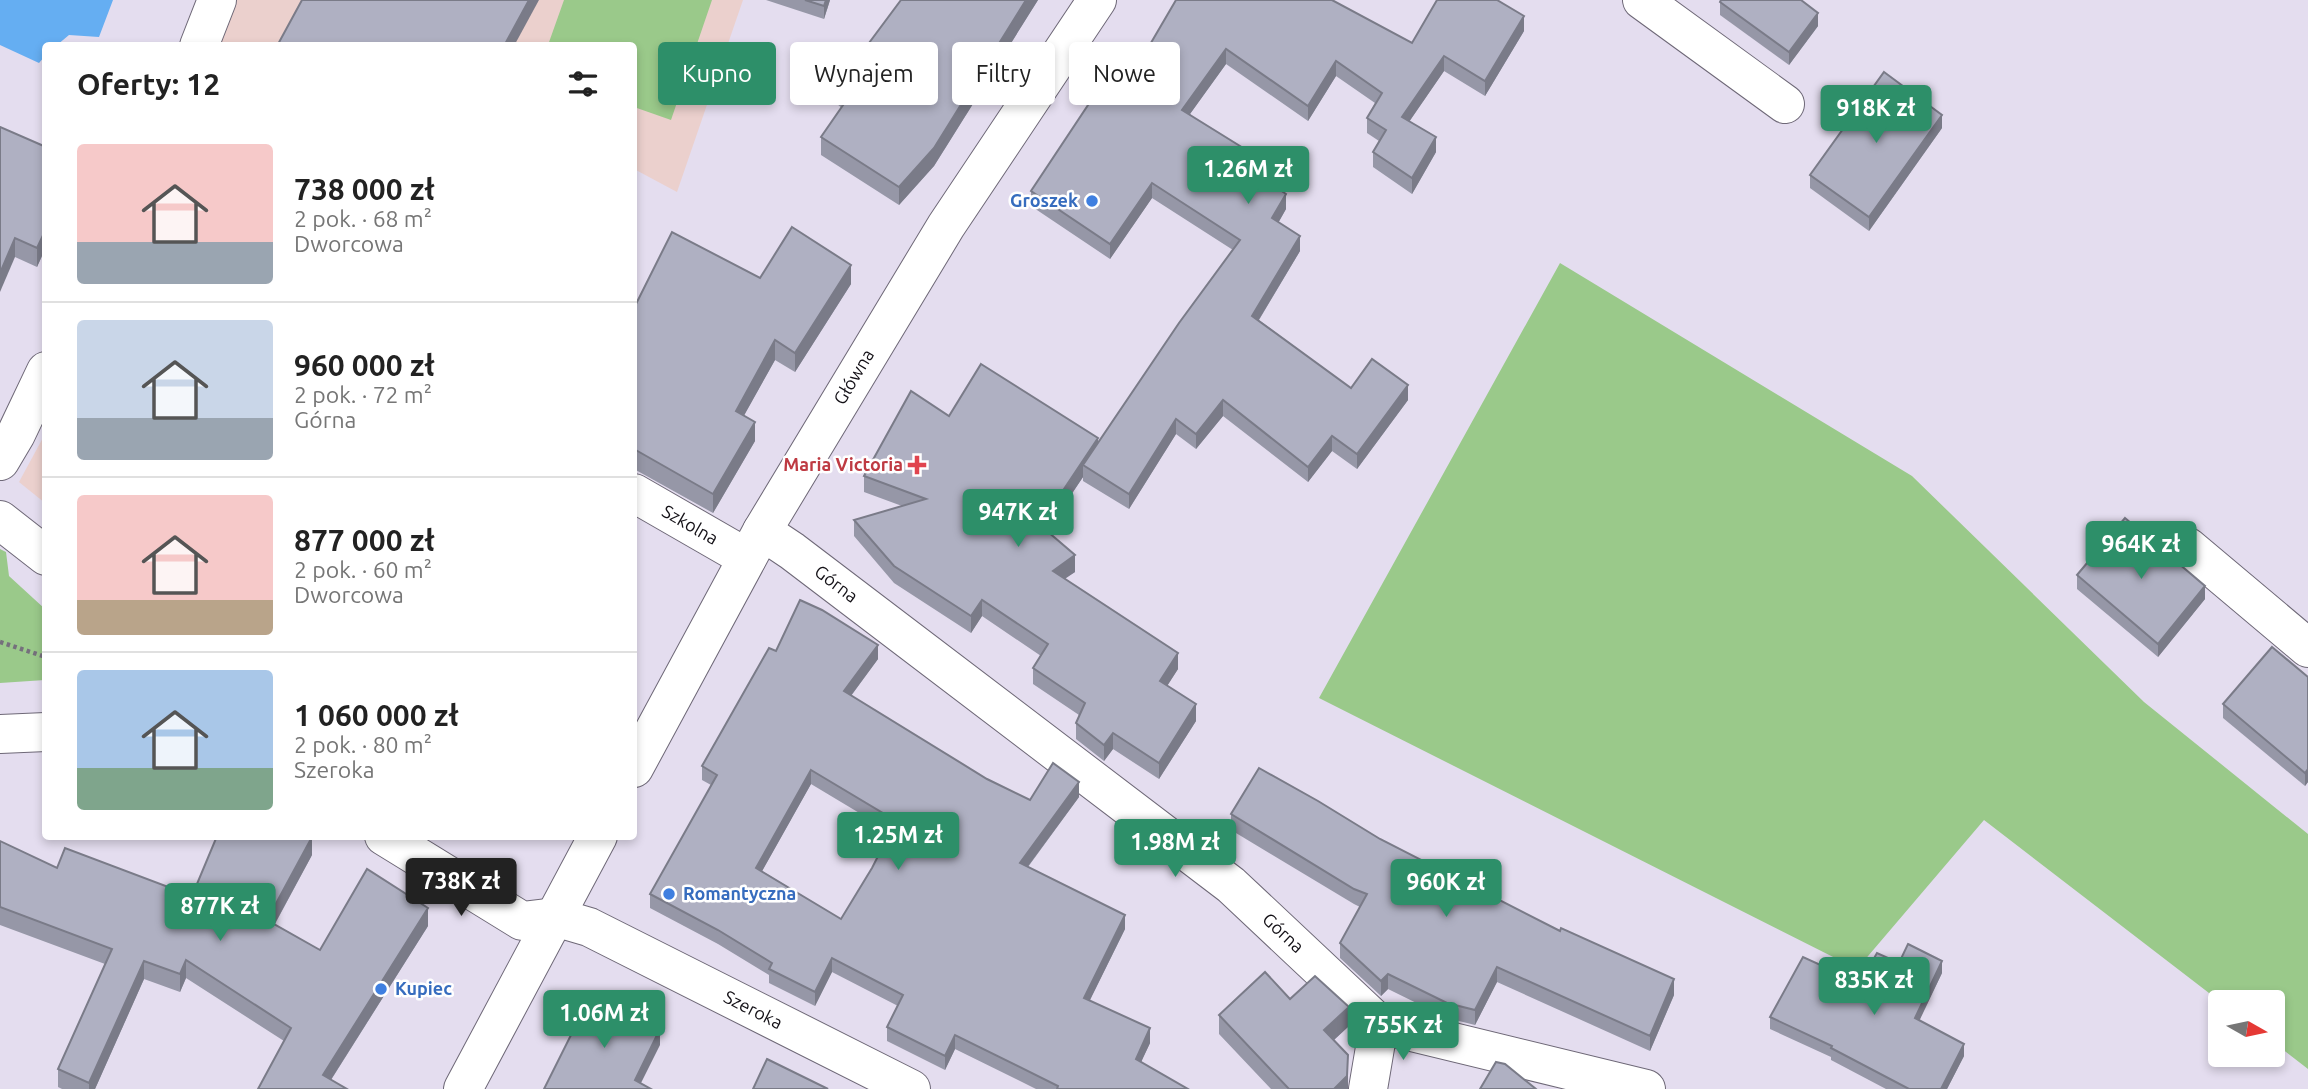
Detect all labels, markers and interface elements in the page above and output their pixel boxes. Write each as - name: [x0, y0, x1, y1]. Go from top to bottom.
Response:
- chip: Kupno: [658, 42, 776, 105]
- chip: Wynajem: [790, 42, 938, 105]
- chip: Filtry: [952, 42, 1055, 105]
- chip: Nowe: [1069, 42, 1180, 105]
- icon: filters: [564, 65, 602, 103]
- text: Oferty: 12: [77, 67, 220, 101]
- pin: 918K zł: [1811, 86, 1941, 145]
- text: 918K zł: [1837, 95, 1915, 120]
- pin: 1.26M zł: [1176, 146, 1320, 206]
- text: 1.26M zł: [1203, 156, 1293, 181]
- icon: home: [133, 172, 217, 256]
- text: 738 000 zł: [294, 172, 435, 206]
- place label: Groszek: [1010, 190, 1078, 210]
- marker: Groszek: [1084, 193, 1100, 209]
- text: 2 pok. · 68 m²: [294, 206, 432, 231]
- text: Dworcowa: [294, 231, 404, 256]
- street label: Główna: [829, 345, 877, 408]
- icon: home: [133, 348, 217, 432]
- text: 960 000 zł: [294, 348, 435, 382]
- text: 2 pok. · 72 m²: [294, 382, 432, 407]
- text: Górna: [294, 407, 356, 432]
- place label: Maria Victoria: [783, 454, 903, 474]
- marker: Maria Victoria: [909, 457, 925, 473]
- pin: 947K zł: [953, 490, 1083, 549]
- text: 947K zł: [979, 499, 1057, 524]
- street label: Szkolna: [659, 500, 722, 548]
- pin: 964K zł: [2076, 522, 2206, 581]
- icon: home: [133, 523, 217, 607]
- text: 877 000 zł: [294, 523, 435, 557]
- text: 964K zł: [2102, 531, 2180, 556]
- text: 2 pok. · 60 m²: [294, 557, 432, 582]
- street label: Górna: [811, 561, 862, 606]
- text: Dworcowa: [294, 582, 404, 607]
- icon: home: [133, 698, 217, 782]
- text: 1 060 000 zł: [294, 698, 459, 732]
- text: 2 pok. · 80 m²: [294, 732, 432, 757]
- text: Szeroka: [294, 757, 375, 782]
- pin: 1.25M zł: [826, 812, 970, 872]
- pin: 1.98M zł: [1103, 820, 1247, 879]
- text: 1.25M zł: [853, 822, 943, 847]
- text: 1.98M zł: [1130, 829, 1220, 854]
- pin: 738K zł: [396, 858, 526, 918]
- pin: 960K zł: [1381, 860, 1511, 919]
- text: 738K zł: [422, 868, 500, 893]
- text: 960K zł: [1407, 869, 1485, 894]
- place label: Romantyczna: [683, 883, 796, 903]
- pin: 877K zł: [155, 884, 285, 943]
- marker: Romantyczna: [661, 886, 677, 902]
- text: 877K zł: [181, 893, 259, 918]
- street label: Górna: [1259, 908, 1308, 956]
- pin: 835K zł: [1809, 958, 1939, 1017]
- text: 835K zł: [1835, 967, 1913, 992]
- place label: Kupiec: [395, 978, 452, 998]
- marker: Kupiec: [373, 981, 389, 997]
- street label: Szeroka: [721, 986, 786, 1032]
- pin: 1.06M zł: [532, 990, 676, 1050]
- north arrow: [2208, 990, 2286, 1068]
- map controls: [2208, 990, 2285, 1067]
- text: 1.06M zł: [559, 1000, 649, 1025]
- pin: 755K zł: [1338, 1002, 1468, 1062]
- text: 755K zł: [1364, 1012, 1442, 1037]

